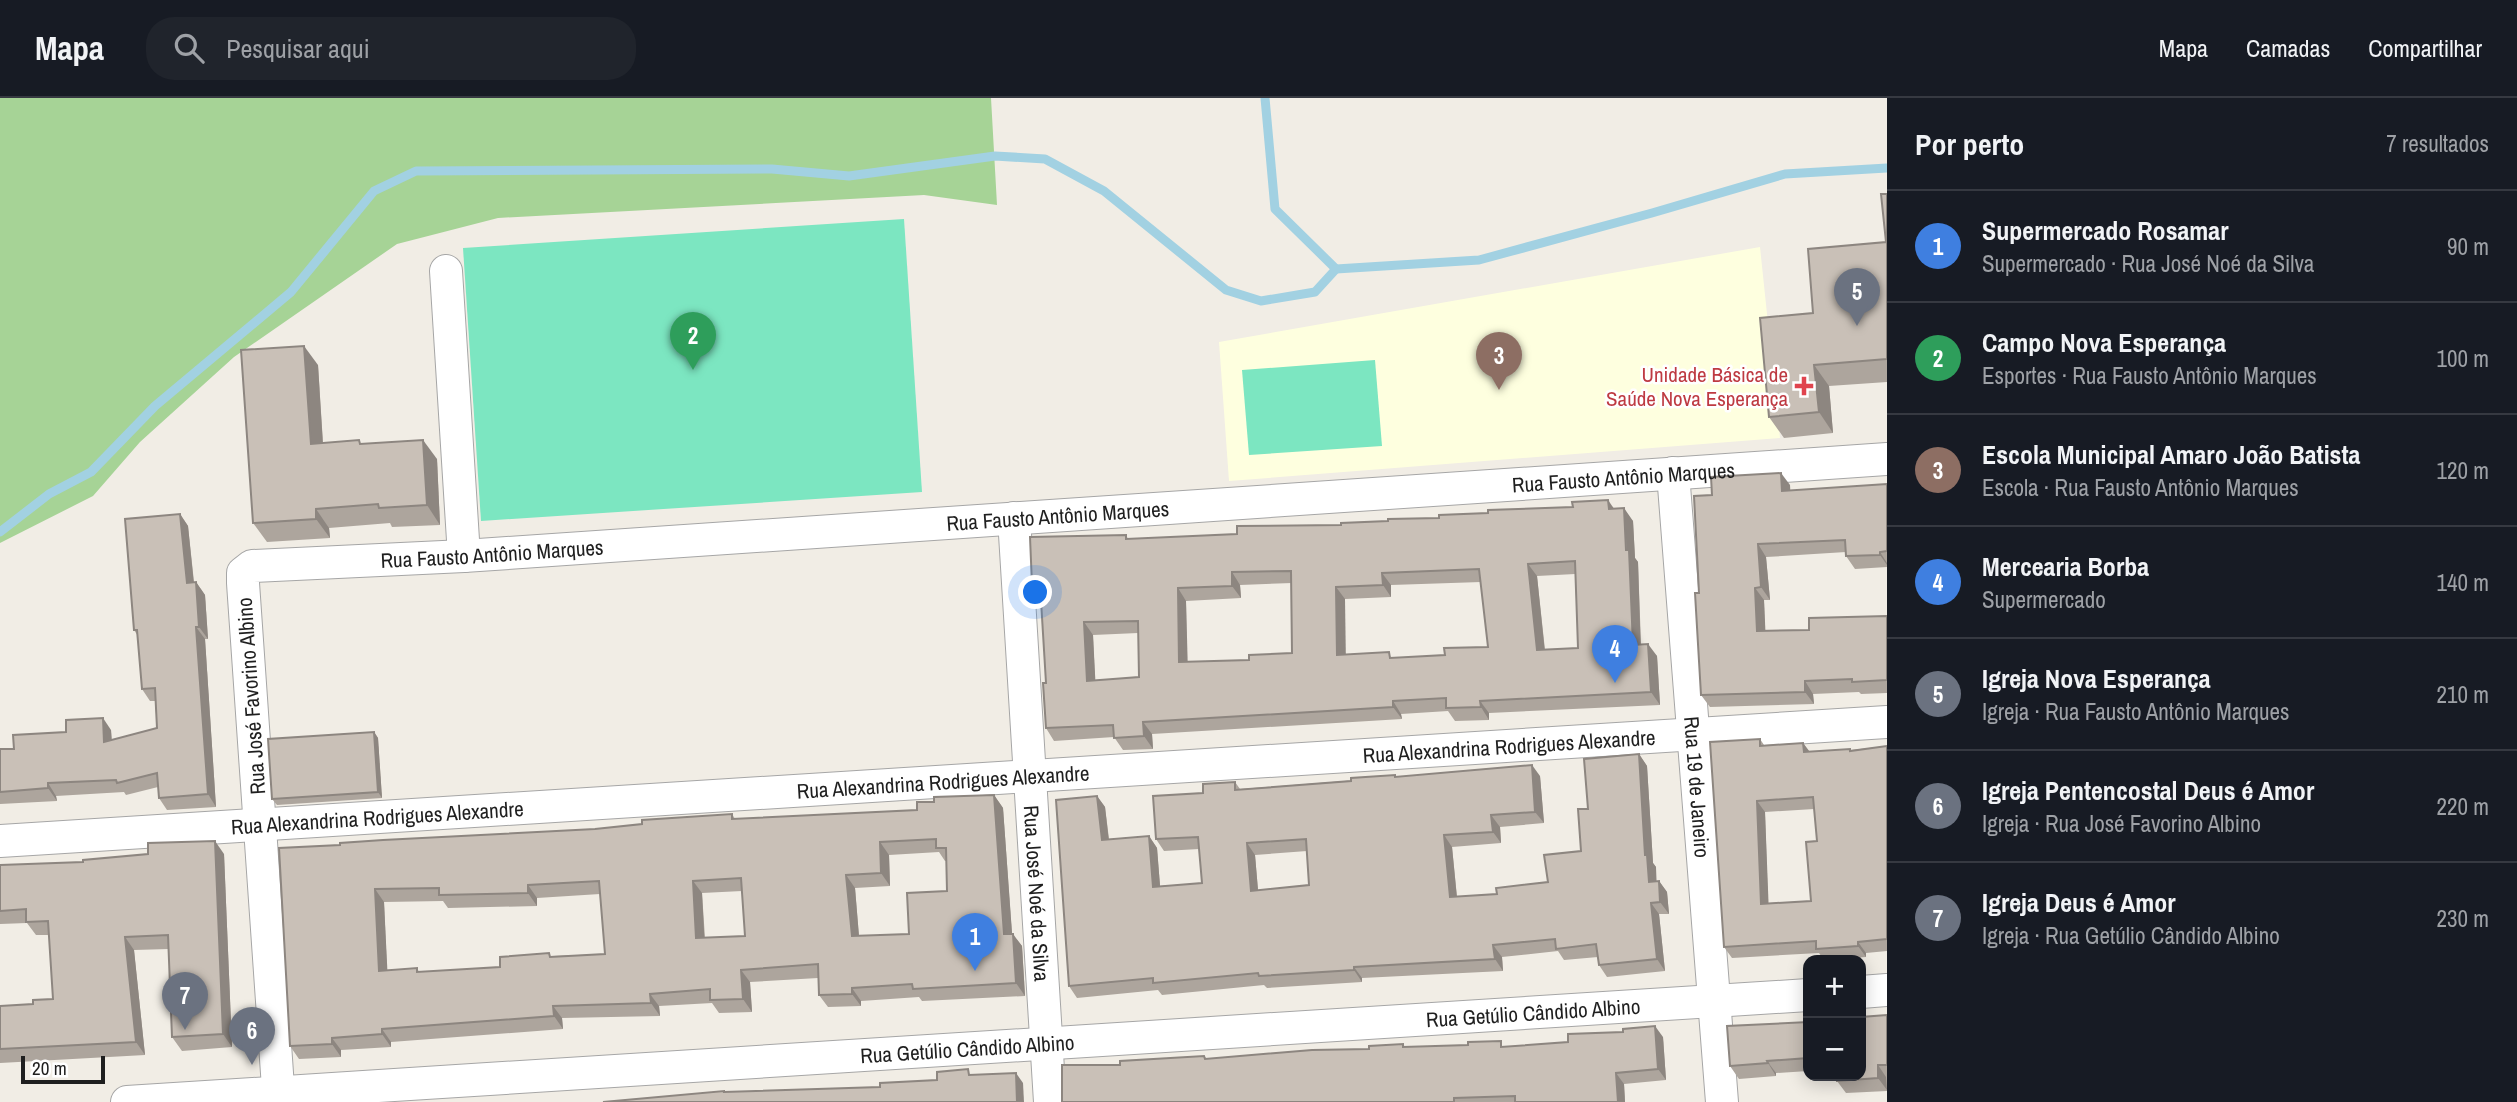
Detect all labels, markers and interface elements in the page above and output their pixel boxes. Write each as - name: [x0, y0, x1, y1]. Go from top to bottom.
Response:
- search box: [146, 17, 636, 80]
- text: Mapa: [35, 26, 104, 70]
- icon: search: [170, 29, 208, 67]
- text: Pesquisar aqui: [226, 31, 370, 66]
- text: Mapa: [2159, 32, 2208, 64]
- text: Camadas: [2246, 32, 2330, 64]
- text: Compartilhar: [2368, 32, 2482, 64]
- text: Por perto: [1915, 124, 2024, 164]
- text: 7 resultados: [2386, 128, 2489, 159]
- text: Supermercado Rosamar: [1982, 213, 2228, 248]
- text: 1: [1933, 231, 1943, 262]
- text: 90 m: [2447, 231, 2489, 262]
- text: Supermercado · Rua José Noé da Silva: [1982, 248, 2314, 279]
- pin: 5: [1834, 268, 1880, 326]
- pin: 2: [670, 312, 716, 370]
- text: Campo Nova Esperança: [1982, 325, 2226, 360]
- pin: 3: [1476, 332, 1522, 390]
- text: 2: [1933, 343, 1943, 374]
- text: 100 m: [2437, 343, 2489, 374]
- place label: Unidade Básica de Saúde Nova Esperança: [1606, 360, 1788, 413]
- text: Esportes · Rua Fausto Antônio Marques: [1982, 360, 2317, 391]
- marker: Unidade Básica de Saúde Nova Esperança: [1794, 376, 1814, 396]
- text: Escola Municipal Amaro João Batista: [1982, 437, 2360, 472]
- street label: Rua Fausto Antônio Marques: [1511, 455, 1736, 499]
- text: 3: [1933, 455, 1943, 486]
- text: 120 m: [2437, 455, 2489, 486]
- text: Escola · Rua Fausto Antônio Marques: [1982, 472, 2299, 503]
- street label: Rua Fausto Antônio Marques: [945, 493, 1170, 538]
- street label: Rua Fausto Antônio Marques: [380, 532, 604, 574]
- text: Mercearia Borba: [1982, 549, 2149, 584]
- text: 4: [1933, 567, 1943, 598]
- text: 140 m: [2437, 567, 2489, 598]
- your location: [1018, 575, 1052, 609]
- text: Supermercado: [1982, 584, 2106, 615]
- street label: Rua José Favorino Albino: [230, 597, 272, 795]
- pin: 4: [1592, 625, 1638, 683]
- text: Igreja Nova Esperança: [1982, 661, 2211, 696]
- text: 5: [1933, 679, 1943, 710]
- text: 210 m: [2437, 679, 2489, 710]
- text: Igreja · Rua Fausto Antônio Marques: [1982, 696, 2289, 727]
- street label: Rua 19 de Janeiro: [1678, 715, 1717, 859]
- street label: Rua Alexandrina Rodrigues Alexandre: [1362, 722, 1656, 770]
- street label: Rua Alexandrina Rodrigues Alexandre: [796, 758, 1090, 805]
- text: Igreja Pentencostal Deus é Amor: [1982, 773, 2314, 808]
- text: 6: [1933, 791, 1943, 822]
- text: 220 m: [2437, 791, 2489, 822]
- street label: Rua Alexandrina Rodrigues Alexandre: [230, 794, 524, 841]
- street label: Rua José Noé da Silva: [1017, 804, 1057, 983]
- text: Igreja · Rua José Favorino Albino: [1982, 808, 2261, 839]
- text: Igreja Deus é Amor: [1982, 885, 2176, 920]
- text: 7: [1933, 903, 1943, 934]
- text: 230 m: [2437, 903, 2489, 934]
- pin: 1: [952, 913, 998, 971]
- text: Igreja · Rua Getúlio Cândido Albino: [1982, 920, 2280, 951]
- map controls: [1803, 955, 1866, 1081]
- button: +: [1803, 955, 1866, 1018]
- pin: 7: [162, 972, 208, 1030]
- street label: Rua Getúlio Cândido Albino: [1425, 991, 1641, 1034]
- pin: 6: [229, 1007, 275, 1065]
- button: −: [1803, 1018, 1866, 1081]
- street label: Rua Getúlio Cândido Albino: [859, 1027, 1075, 1070]
- scale bar: [21, 1053, 105, 1085]
- text: 20 m: [32, 1055, 67, 1081]

